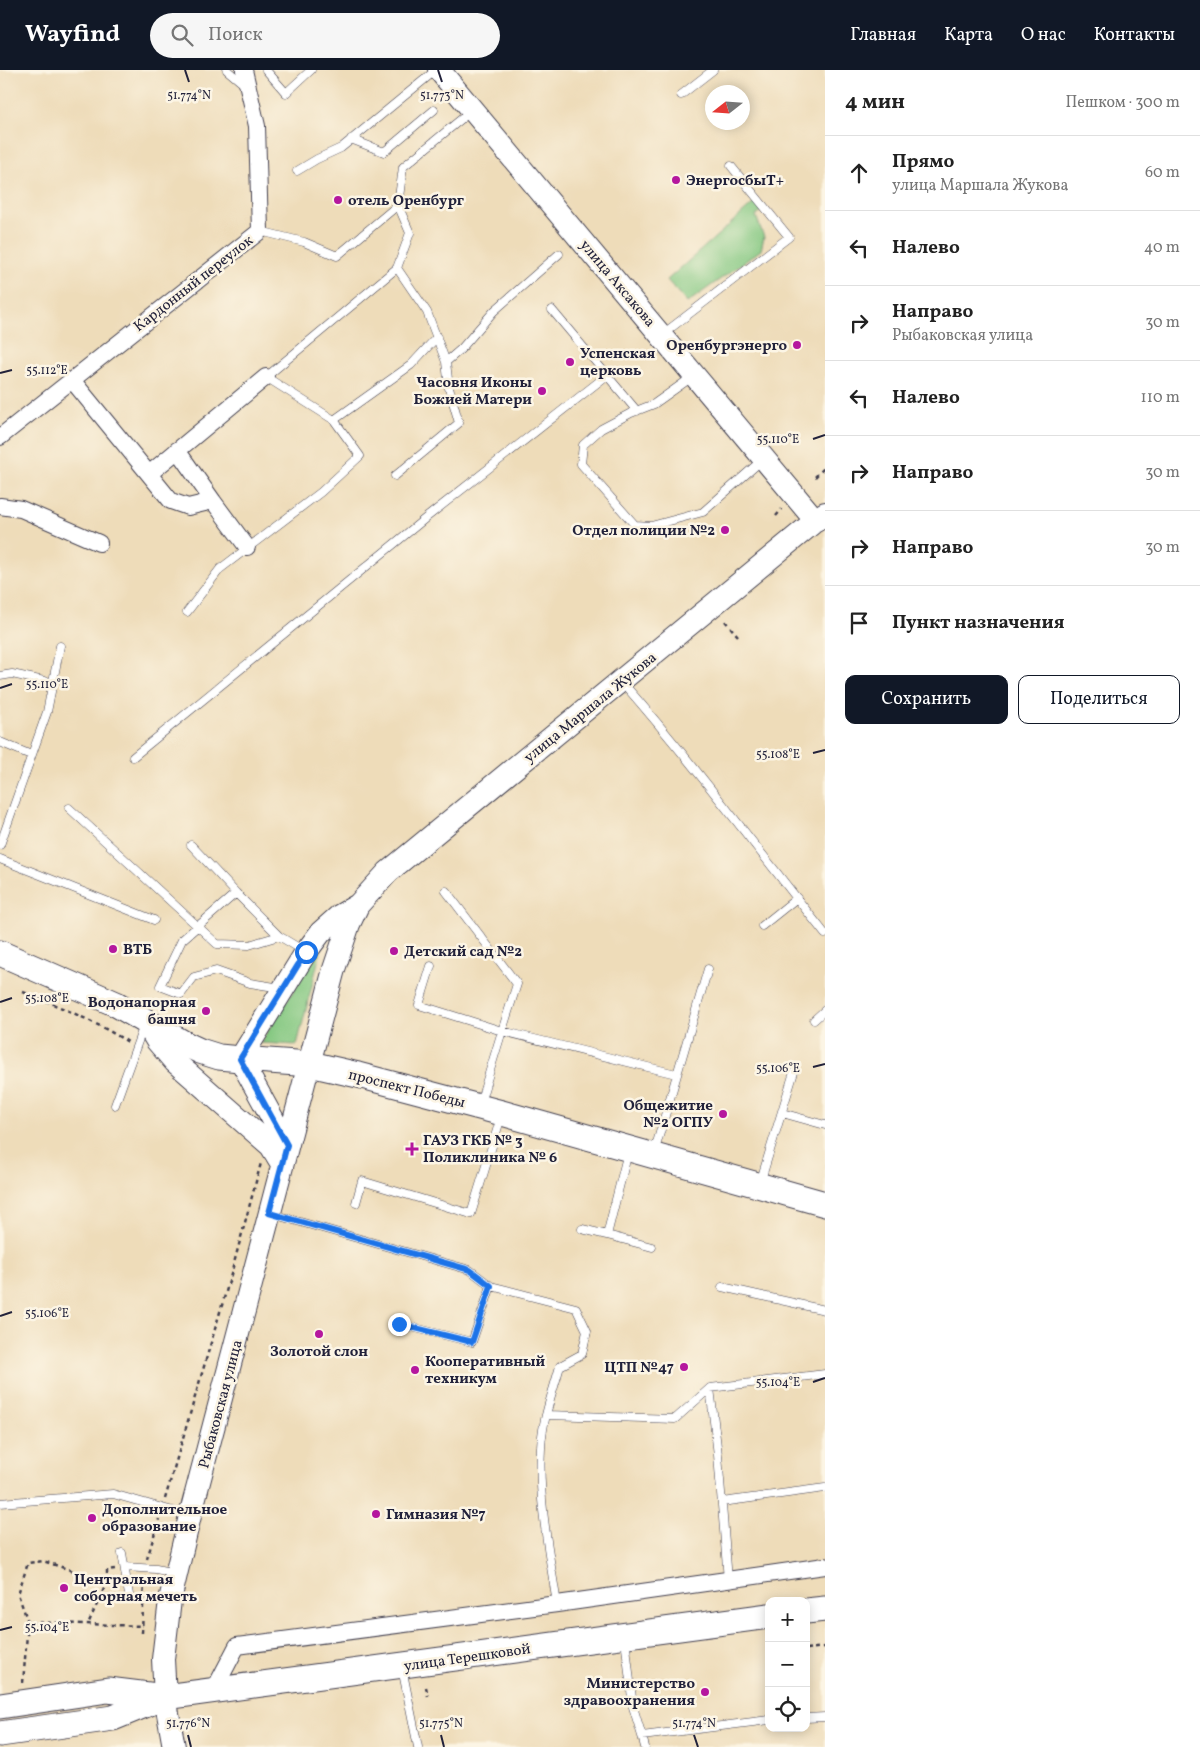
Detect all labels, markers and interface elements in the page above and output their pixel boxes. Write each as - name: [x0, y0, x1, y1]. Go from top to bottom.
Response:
- search box: [150, 13, 500, 58]
- text: Wayfind: [25, 18, 120, 52]
- icon: search: [168, 21, 196, 49]
- text: Поиск: [208, 22, 263, 48]
- text: Главная: [850, 23, 916, 48]
- text: Карта: [944, 23, 993, 48]
- text: О нас: [1021, 23, 1066, 48]
- text: Контакты: [1094, 23, 1175, 48]
- north arrow: [705, 85, 750, 130]
- text: 51.774°N: [167, 88, 211, 104]
- text: 51.773°N: [420, 88, 464, 104]
- text: 4 мин: [845, 88, 905, 117]
- text: Пешком · 300 m: [1065, 92, 1180, 114]
- text: Прямо: [892, 149, 954, 175]
- icon: ahead: [845, 159, 873, 187]
- text: 60 m: [1145, 162, 1180, 184]
- place label: ЭнергосбыТ+: [686, 171, 784, 192]
- marker: ЭнергосбыТ+: [670, 174, 682, 186]
- text: улица Маршала Жукова: [892, 175, 1068, 197]
- place label: отель Оренбург: [348, 191, 465, 212]
- marker: отель Оренбург: [332, 194, 344, 206]
- street label: Кардонный переулок: [130, 231, 258, 338]
- icon: left: [845, 234, 873, 262]
- text: Налево: [892, 235, 960, 261]
- street label: улица Аксакова: [574, 236, 660, 332]
- text: 40 m: [1144, 237, 1180, 259]
- text: Направо: [892, 299, 974, 325]
- icon: right: [845, 309, 873, 337]
- text: 30 m: [1145, 312, 1180, 334]
- text: Рыбаковская улица: [892, 325, 1033, 347]
- place label: Оренбургэнерго: [666, 336, 787, 357]
- marker: Оренбургэнерго: [791, 339, 803, 351]
- place label: Успенская церковь: [580, 344, 656, 382]
- marker: Успенская церковь: [564, 356, 576, 368]
- text: 55.112°E: [26, 363, 68, 379]
- place label: Часовня Иконы Божией Матери: [414, 373, 532, 411]
- icon: left: [845, 384, 873, 412]
- marker: Часовня Иконы Божией Матери: [536, 385, 548, 397]
- text: Налево: [892, 385, 960, 411]
- text: 110 m: [1141, 387, 1180, 409]
- text: 55.110°E: [757, 432, 799, 448]
- icon: right: [845, 459, 873, 487]
- text: Направо: [892, 460, 974, 486]
- text: 30 m: [1145, 462, 1180, 484]
- place label: Отдел полиции №2: [572, 521, 715, 542]
- marker: Отдел полиции №2: [719, 524, 731, 536]
- icon: right: [845, 534, 873, 562]
- text: Направо: [892, 535, 974, 561]
- text: 30 m: [1145, 537, 1180, 559]
- icon: arrive: [845, 609, 873, 637]
- text: Пункт назначения: [892, 610, 1065, 636]
- street label: улица Маршала Жукова: [520, 648, 662, 768]
- button: Сохранить: [845, 675, 1008, 724]
- button: Поделиться: [1018, 675, 1180, 724]
- text: 55.110°E: [26, 677, 68, 693]
- text: 55.108°E: [756, 747, 800, 763]
- place label: ВТБ: [123, 940, 152, 961]
- route start: [295, 941, 318, 964]
- place label: Детский сад №2: [404, 942, 522, 963]
- marker: ВТБ: [107, 943, 119, 955]
- marker: Детский сад №2: [388, 945, 400, 957]
- text: 55.108°E: [25, 991, 69, 1007]
- place label: Водонапорная башня: [88, 993, 196, 1031]
- marker: Водонапорная башня: [200, 1005, 212, 1017]
- text: 55.106°E: [756, 1061, 800, 1077]
- street label: проспект Победы: [346, 1065, 468, 1114]
- place label: Общежитие №2 ОГПУ: [624, 1096, 713, 1134]
- marker: Общежитие №2 ОГПУ: [717, 1108, 729, 1120]
- place label: ГАУЗ ГКБ № 3 Поликлиника № 6: [423, 1131, 557, 1169]
- marker: ГАУЗ ГКБ № 3 Поликлиника № 6: [405, 1142, 419, 1156]
- text: 55.106°E: [25, 1306, 69, 1322]
- route end: [388, 1313, 411, 1336]
- marker: Золотой слон: [313, 1328, 325, 1340]
- street label: Рыбаковская улица: [194, 1338, 249, 1471]
- place label: Золотой слон: [270, 1342, 368, 1363]
- place label: Кооперативный техникум: [425, 1352, 546, 1390]
- place label: ЦТП №47: [604, 1358, 674, 1379]
- marker: ЦТП №47: [678, 1361, 690, 1373]
- marker: Кооперативный техникум: [409, 1364, 421, 1376]
- text: 55.104°E: [756, 1375, 800, 1391]
- place label: Дополнительное образование: [102, 1500, 228, 1538]
- place label: Гимназия №7: [386, 1505, 486, 1526]
- marker: Гимназия №7: [370, 1508, 382, 1520]
- marker: Дополнительное образование: [86, 1512, 98, 1524]
- place label: Центральная соборная мечеть: [74, 1570, 198, 1608]
- marker: Центральная соборная мечеть: [58, 1582, 70, 1594]
- map controls: [765, 1597, 810, 1732]
- button: +: [765, 1597, 810, 1642]
- text: 55.104°E: [25, 1620, 69, 1636]
- street label: улица Терешковой: [402, 1639, 532, 1678]
- button: −: [765, 1642, 810, 1687]
- place label: Министерство здравоохранения: [564, 1674, 695, 1712]
- marker: Министерство здравоохранения: [699, 1686, 711, 1698]
- button: locate: [765, 1687, 810, 1732]
- text: 51.776°N: [166, 1716, 210, 1732]
- text: 51.775°N: [419, 1716, 463, 1732]
- text: 51.774°N: [672, 1716, 716, 1732]

